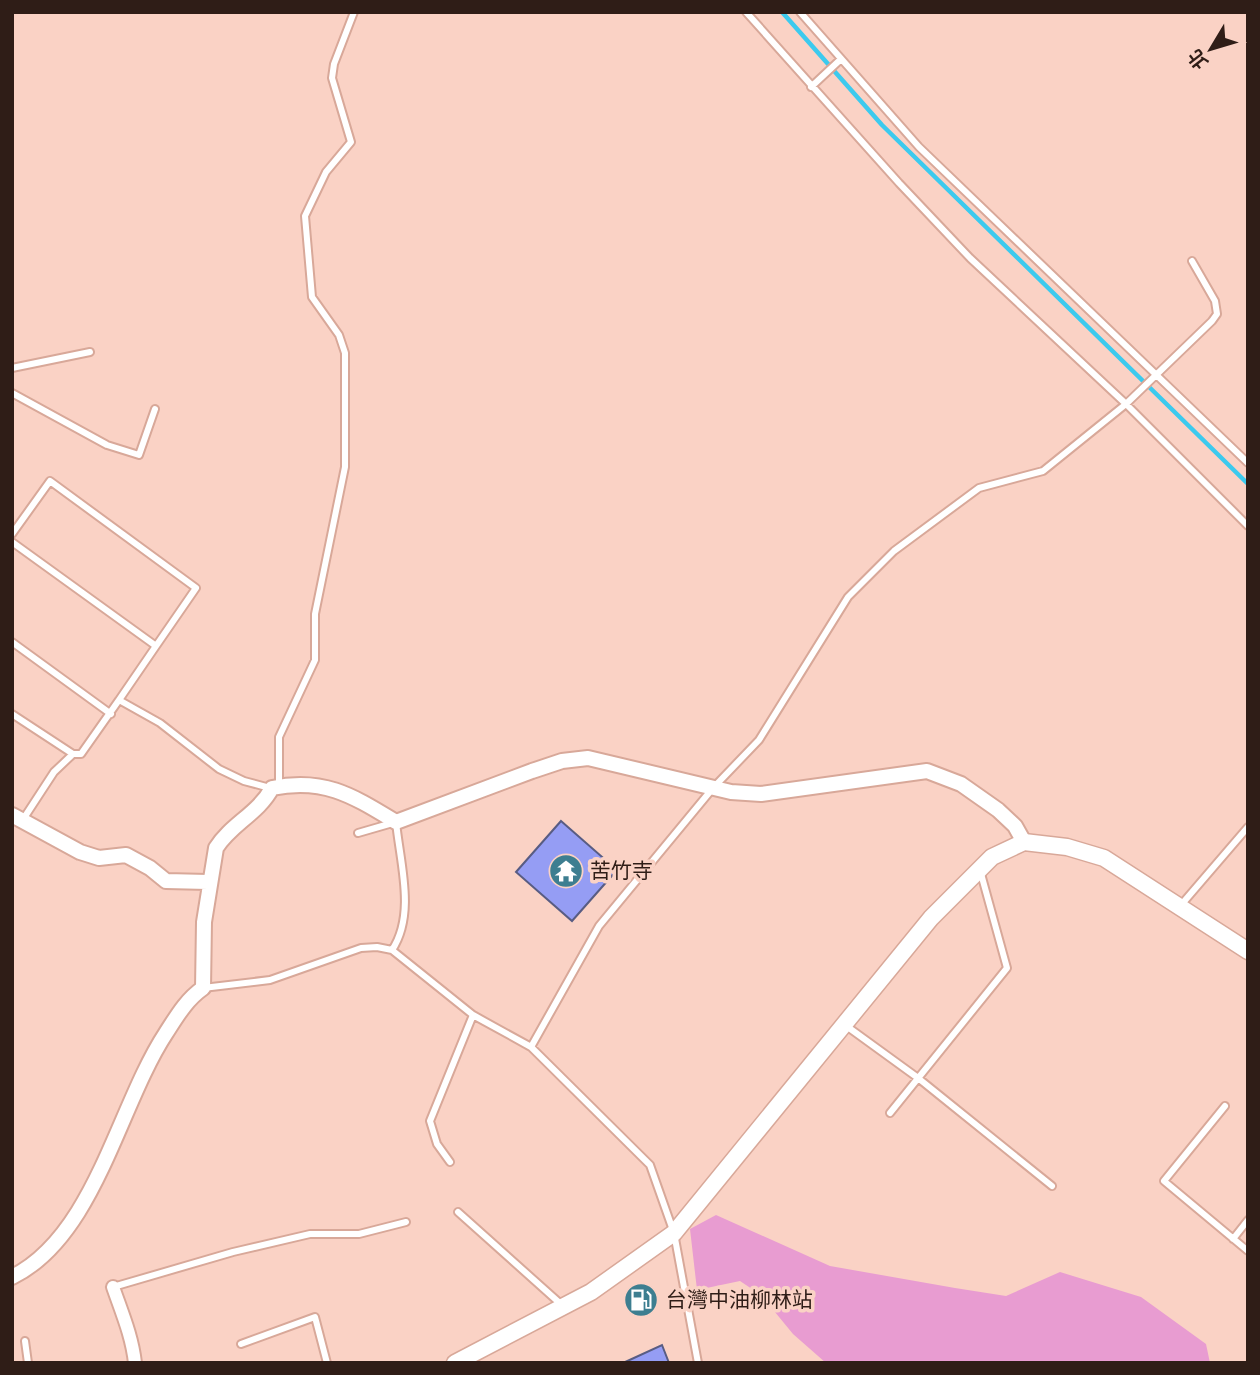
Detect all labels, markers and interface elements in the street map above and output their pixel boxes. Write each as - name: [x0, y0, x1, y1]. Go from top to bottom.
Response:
- north arrow: [1176, 14, 1246, 84]
- text: 北: [1184, 45, 1213, 73]
- temple icon: 苦竹寺: [547, 852, 585, 890]
- place label: 苦竹寺: [590, 859, 653, 884]
- fuel station icon: 台灣中油柳林站: [622, 1281, 660, 1319]
- place label: 台灣中油柳林站: [666, 1288, 813, 1313]

